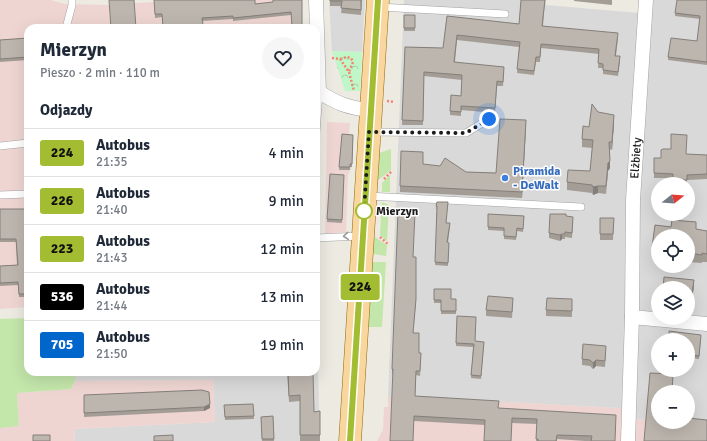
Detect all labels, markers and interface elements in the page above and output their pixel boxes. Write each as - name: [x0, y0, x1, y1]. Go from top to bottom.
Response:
- button: heart: [262, 37, 304, 79]
- text: Mierzyn: [40, 38, 107, 62]
- text: Pieszo · 2 min · 110 m: [40, 65, 160, 81]
- text: Odjazdy: [40, 101, 93, 119]
- your location: [479, 109, 499, 129]
- text: Autobus: [96, 136, 150, 154]
- street label: Elżbiety: [627, 137, 645, 179]
- text: 224: [51, 144, 73, 161]
- text: 4 min: [268, 144, 304, 162]
- text: 21:35: [96, 154, 128, 170]
- place label: Piramida - DeWalt: [513, 164, 560, 193]
- marker: Piramida - DeWalt: [500, 173, 510, 183]
- north arrow: [651, 177, 695, 221]
- map controls: [651, 177, 695, 429]
- text: Autobus: [96, 184, 150, 202]
- text: 226: [51, 192, 73, 209]
- text: 9 min: [268, 192, 304, 210]
- text: 21:40: [96, 202, 128, 218]
- marker: Mierzyn: [355, 202, 373, 220]
- place label: Mierzyn: [376, 204, 419, 219]
- button: locate: [651, 229, 695, 273]
- text: Autobus: [96, 232, 150, 250]
- one-way arrow: [343, 232, 350, 241]
- text: 223: [51, 240, 73, 257]
- text: 12 min: [260, 240, 304, 258]
- text: 21:43: [96, 250, 128, 266]
- line badge: 224: [337, 274, 383, 300]
- text: 224: [349, 278, 371, 295]
- text: Autobus: [96, 280, 150, 298]
- button: layers: [651, 281, 695, 325]
- text: 536: [51, 288, 73, 305]
- text: 13 min: [260, 288, 304, 306]
- text: 21:44: [96, 298, 128, 314]
- text: Autobus: [96, 328, 150, 346]
- button: +: [651, 333, 695, 377]
- text: 705: [51, 336, 73, 353]
- text: 19 min: [260, 336, 304, 354]
- text: 21:50: [96, 346, 128, 362]
- button: −: [651, 385, 695, 429]

